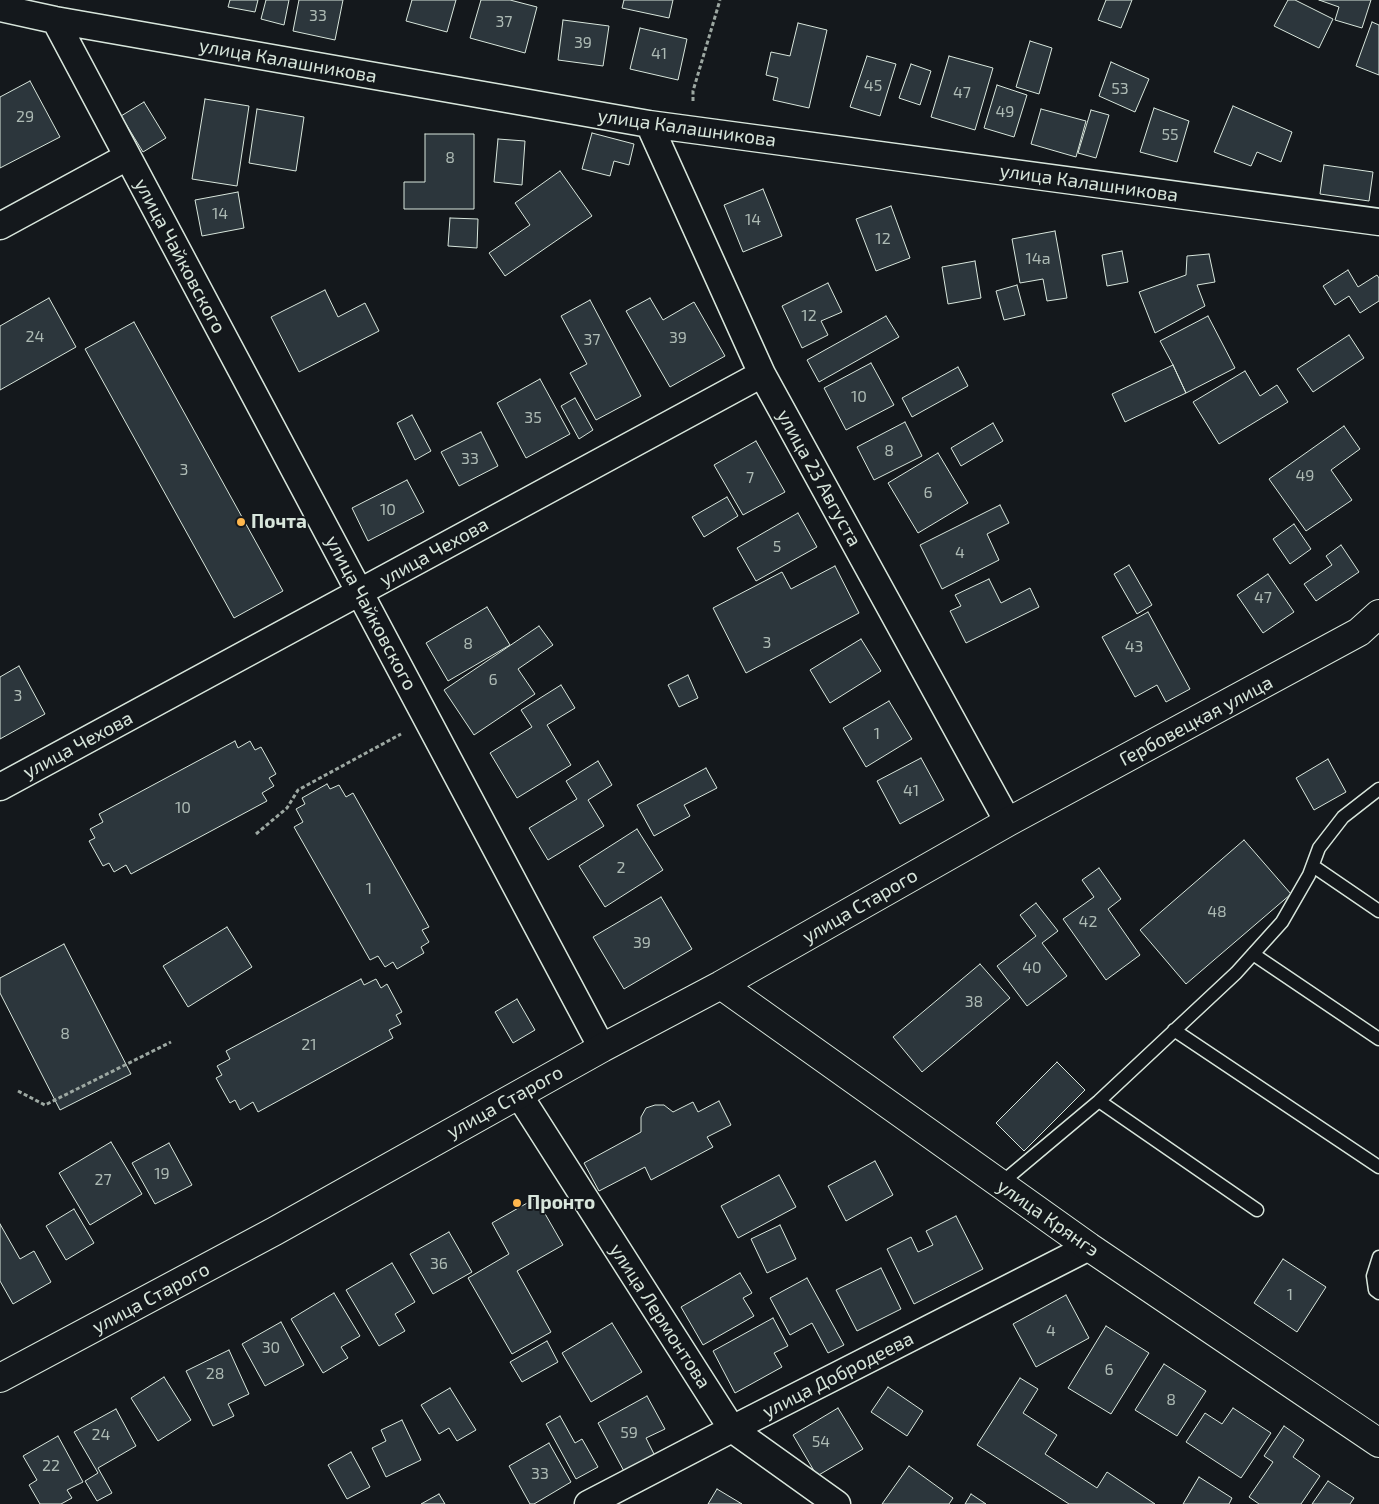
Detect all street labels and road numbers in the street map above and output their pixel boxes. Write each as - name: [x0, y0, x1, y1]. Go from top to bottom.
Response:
- street label: улица Калашникова: [197, 34, 379, 88]
- street label: улица Калашникова: [596, 104, 778, 152]
- street label: улица Калашникова: [998, 159, 1180, 207]
- street label: улица Чайковского: [130, 175, 230, 337]
- street label: улица 23 Августа: [772, 406, 866, 550]
- street label: улица Чехова: [376, 513, 492, 591]
- street label: улица Чайковского: [321, 532, 421, 694]
- street label: Гербовецкая улица: [1115, 671, 1277, 771]
- street label: улица Чехова: [19, 707, 137, 783]
- street label: улица Старого: [798, 864, 922, 948]
- street label: улица Старого: [443, 1061, 567, 1143]
- street label: улица Крянгэ: [992, 1174, 1104, 1262]
- street label: улица Лермонтова: [605, 1239, 715, 1393]
- street label: улица Старого: [89, 1258, 213, 1338]
- street label: улица Добродеева: [759, 1327, 917, 1423]

